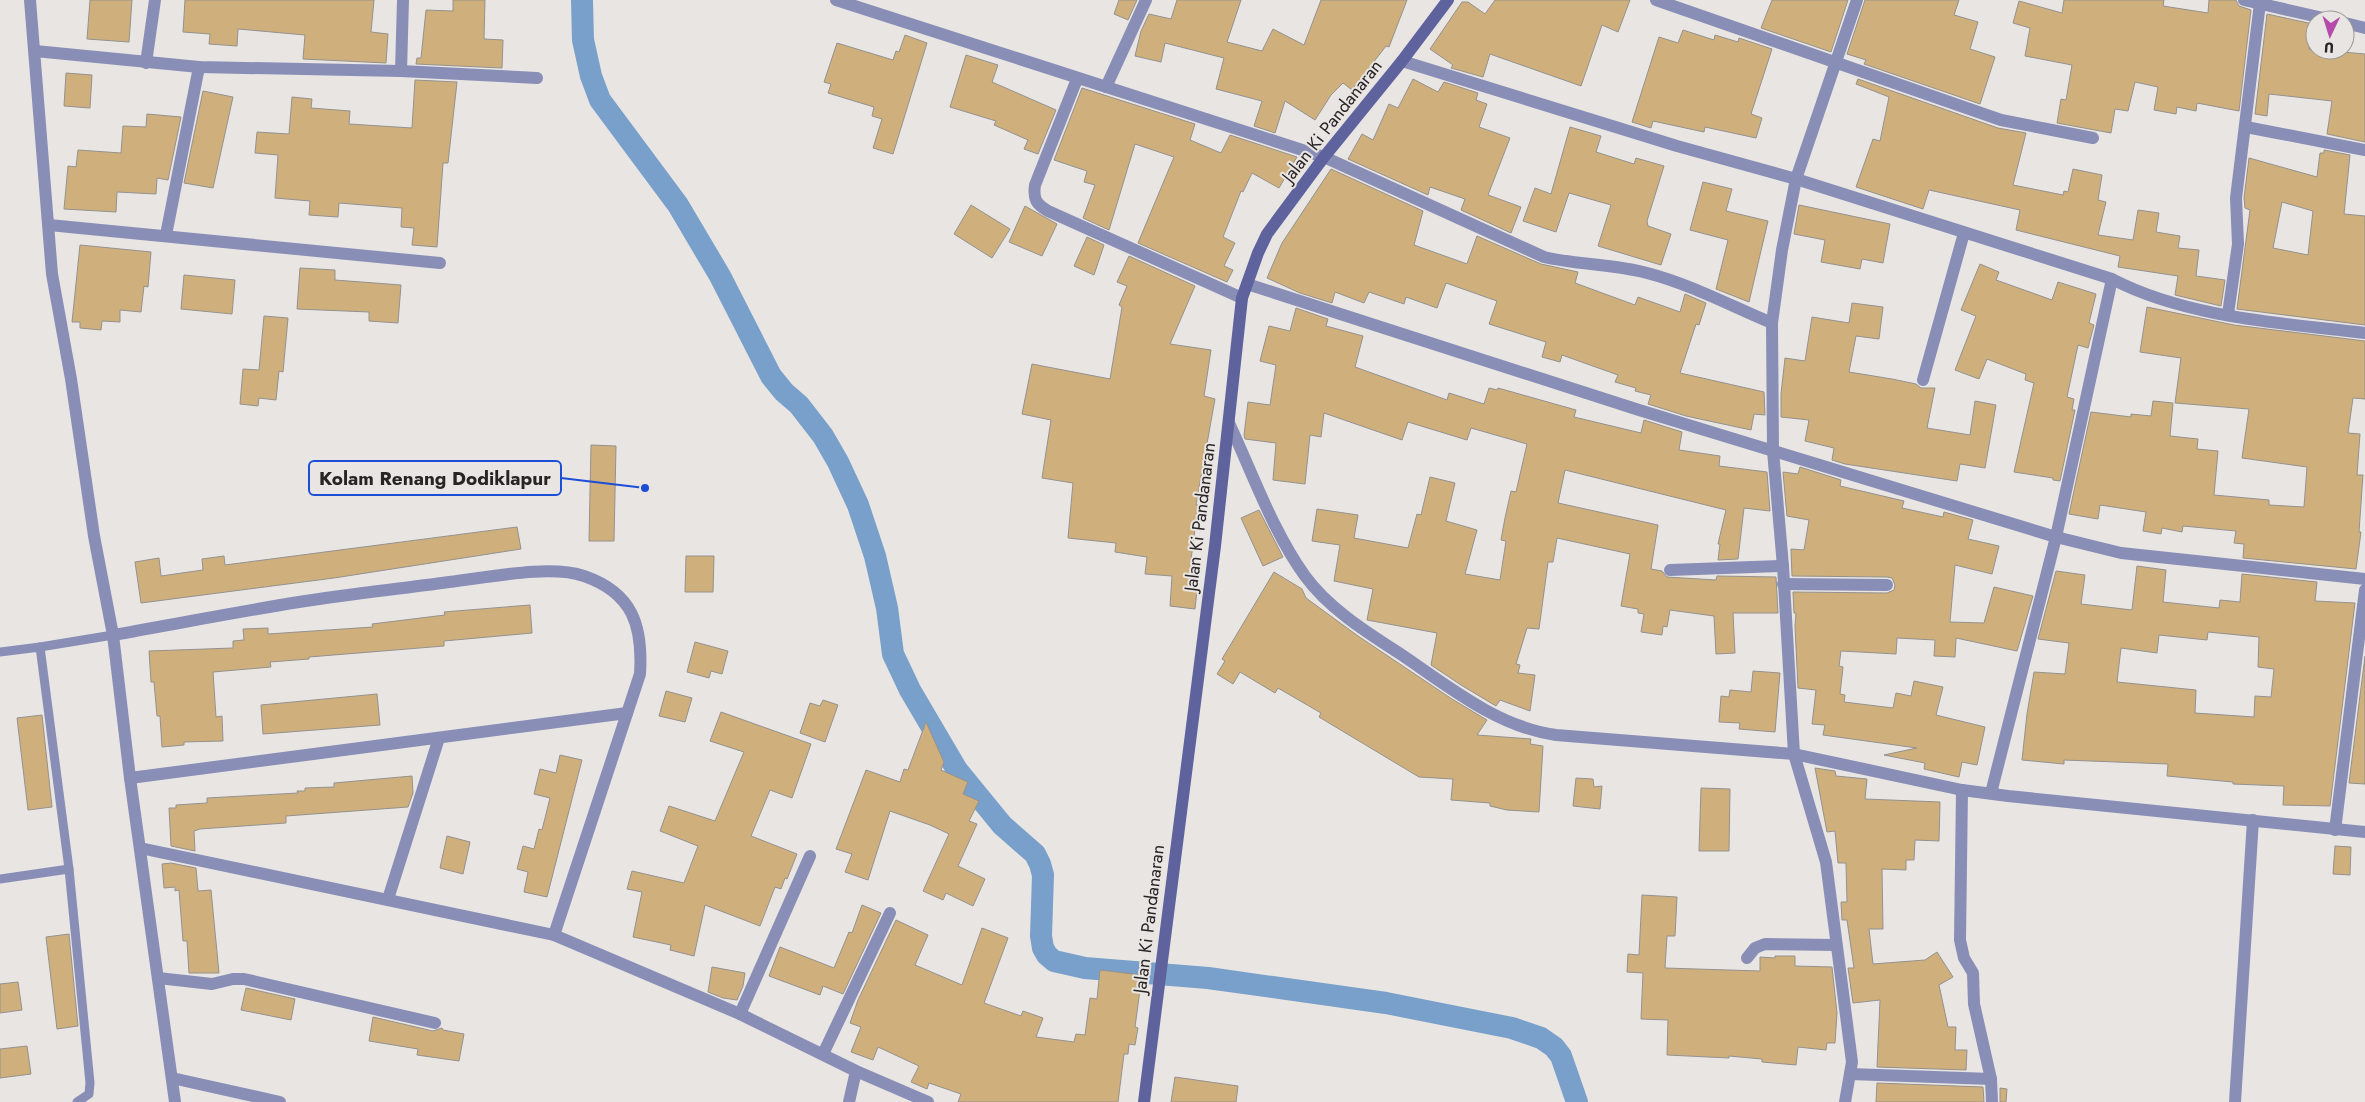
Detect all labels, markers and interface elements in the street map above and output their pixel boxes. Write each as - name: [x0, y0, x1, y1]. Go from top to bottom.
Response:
- north arrow: [2305, 10, 2355, 60]
- text: U: [2323, 38, 2335, 58]
- street label: Jalan Ki Pandanaran: [1274, 54, 1388, 190]
- street label: Jalan Ki Pandanaran: [1178, 441, 1222, 595]
- callout: Kolam Renang Dodiklapur: [309, 461, 561, 495]
- text: Kolam Renang Dodiklapur: [319, 465, 551, 492]
- street label: Jalan Ki Pandanaran: [1127, 843, 1171, 997]

